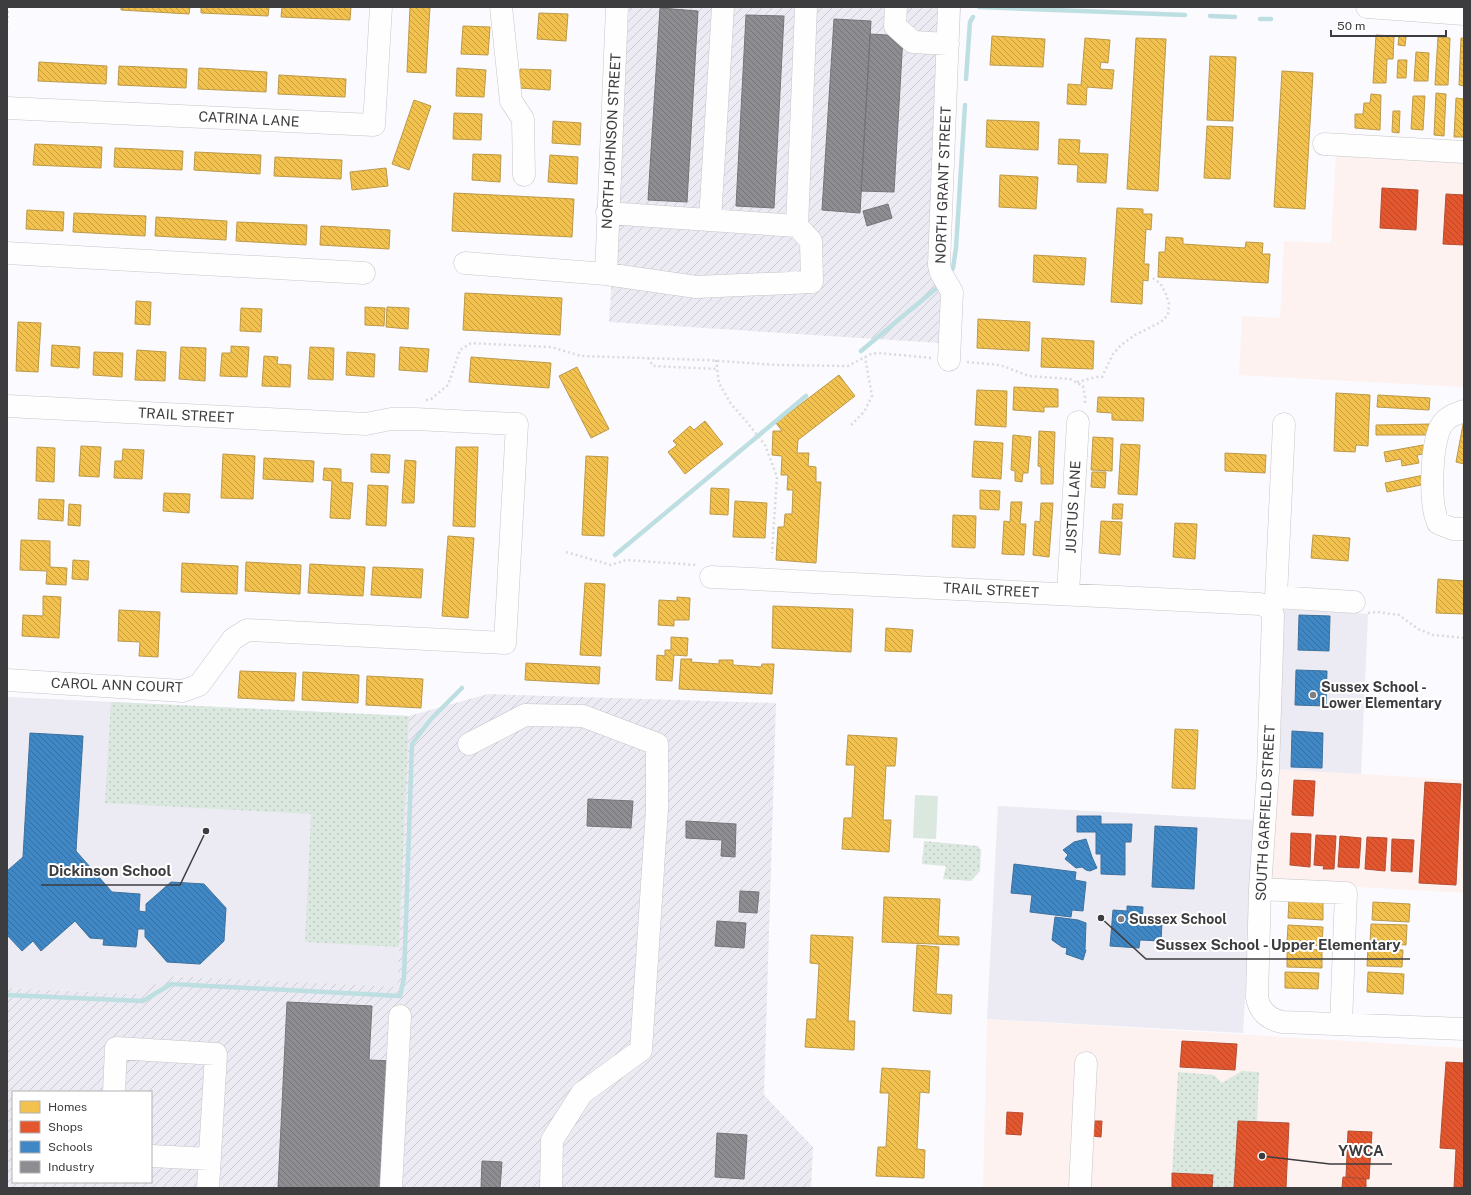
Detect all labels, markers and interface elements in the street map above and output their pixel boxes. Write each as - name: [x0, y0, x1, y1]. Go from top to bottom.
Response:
- scale bar: [1331, 12, 1446, 38]
- text: 50 m: [1337, 19, 1365, 33]
- street label: NORTH JOHNSON STREET: [598, 53, 624, 229]
- street label: NORTH GRANT STREET: [932, 106, 954, 264]
- street label: CATRINA LANE: [198, 108, 300, 130]
- street label: TRAIL STREET: [138, 404, 234, 426]
- street label: JUSTUS LANE: [1063, 460, 1083, 554]
- street label: TRAIL STREET: [943, 579, 1039, 601]
- street label: CAROL ANN COURT: [51, 675, 183, 695]
- place label: Sussex School - Lower Elementary: [1321, 679, 1442, 711]
- marker: Sussex School - Lower Elementary: [1308, 690, 1318, 700]
- street label: SOUTH GARFIELD STREET: [1252, 724, 1278, 902]
- callout: Dickinson School: [41, 858, 180, 885]
- text: Dickinson School: [49, 862, 172, 879]
- place label: Sussex School: [1129, 911, 1227, 927]
- marker: Sussex School: [1116, 914, 1126, 924]
- callout: Sussex School - Upper Elementary: [1146, 932, 1410, 959]
- text: Sussex School - Upper Elementary: [1155, 936, 1401, 953]
- legend: [12, 1091, 152, 1183]
- text: Homes: [48, 1100, 87, 1114]
- text: Shops: [48, 1120, 83, 1134]
- callout: YWCA: [1330, 1137, 1392, 1164]
- text: Schools: [48, 1140, 93, 1154]
- text: YWCA: [1338, 1142, 1384, 1159]
- text: Industry: [48, 1160, 95, 1174]

